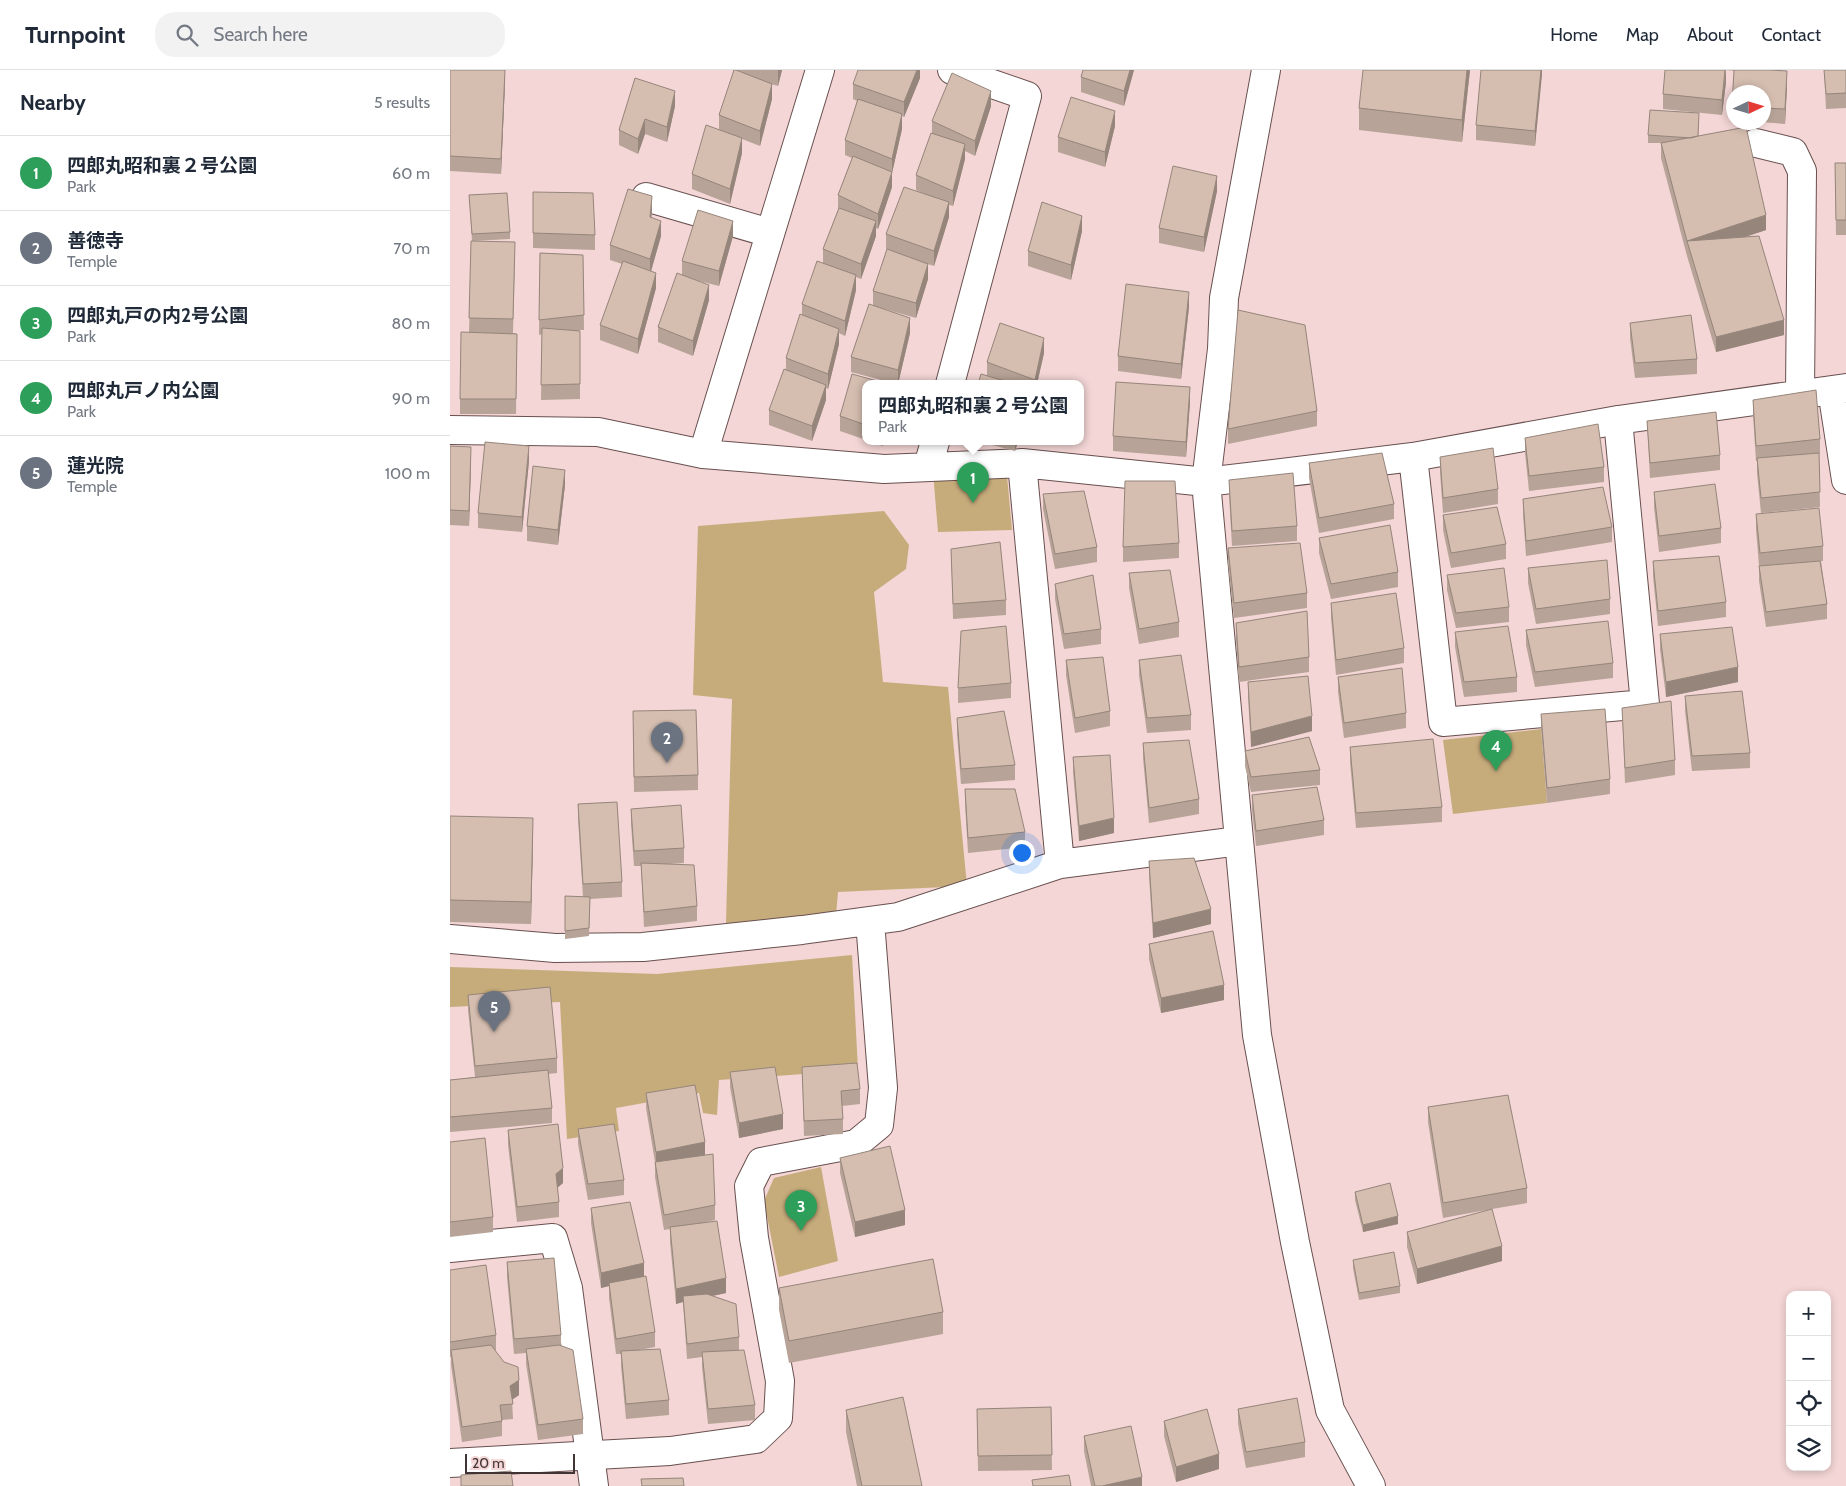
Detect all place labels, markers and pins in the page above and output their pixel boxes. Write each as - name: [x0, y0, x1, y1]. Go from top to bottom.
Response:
- pin: 1: [957, 462, 989, 503]
- pin: 2: [651, 722, 683, 763]
- pin: 4: [1480, 730, 1512, 771]
- pin: 5: [478, 991, 510, 1032]
- pin: 3: [785, 1190, 817, 1231]

